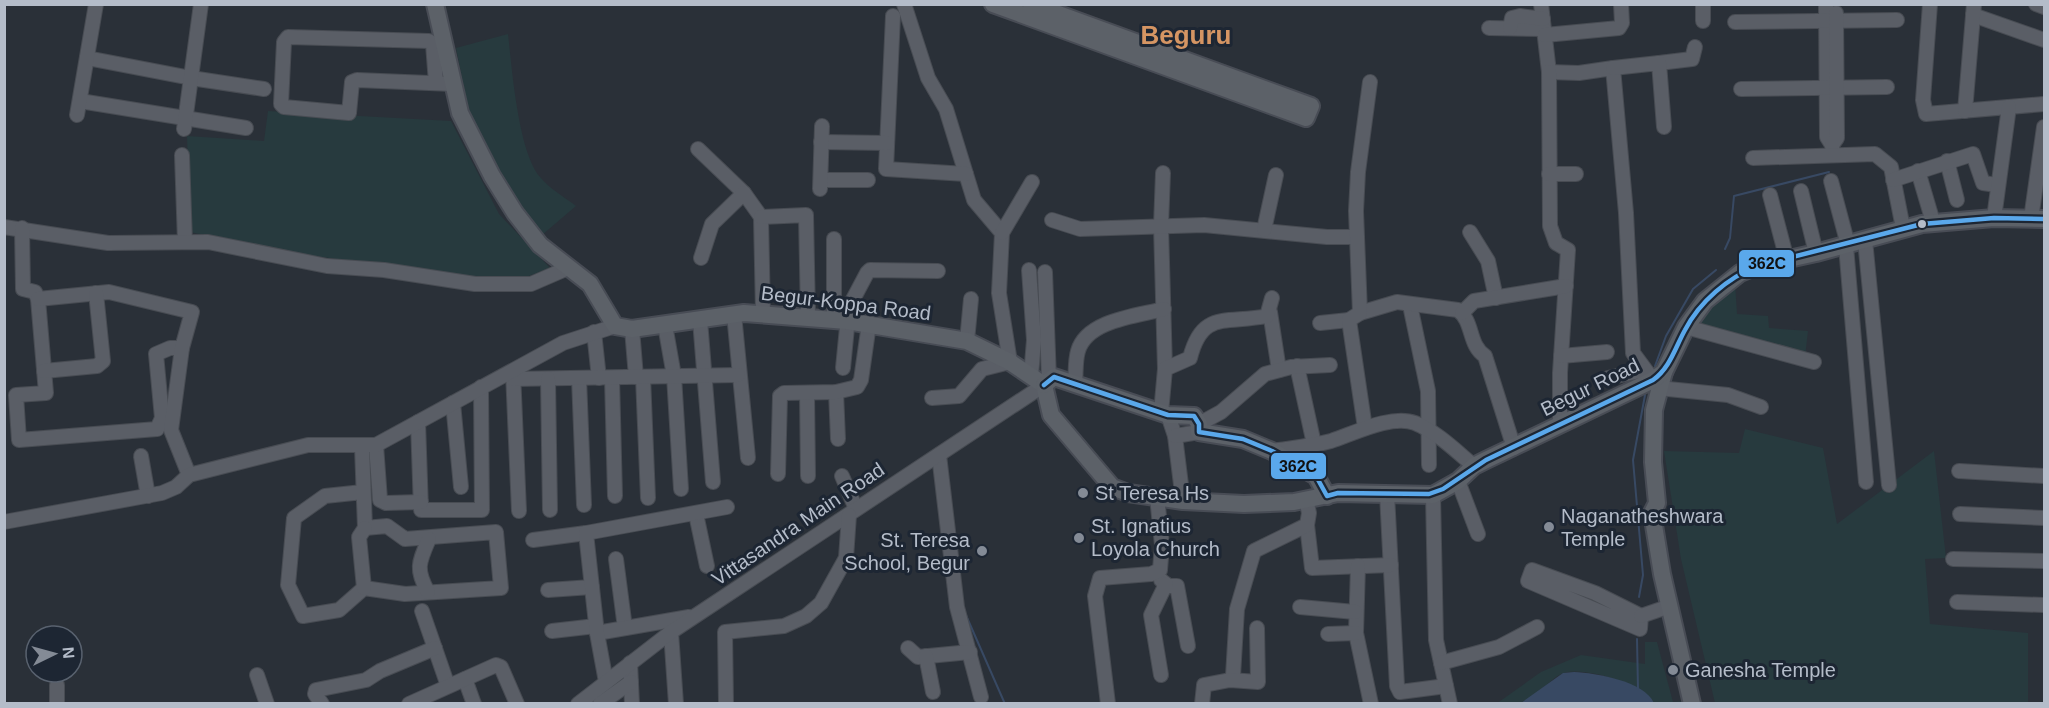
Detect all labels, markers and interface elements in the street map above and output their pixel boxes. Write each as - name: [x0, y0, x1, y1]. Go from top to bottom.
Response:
- district label: Beguru: [1141, 20, 1232, 50]
- unlabelled marker: [1916, 218, 1928, 230]
- line badge: 362C: [1738, 249, 1795, 278]
- text: 362C: [1748, 255, 1787, 272]
- street label: Begur-Koppa Road: [760, 282, 932, 324]
- street label: Begur Road: [1537, 354, 1643, 420]
- line badge: 362C: [1270, 452, 1327, 480]
- street label: Vittasandra Main Road: [708, 458, 888, 590]
- text: 362C: [1279, 458, 1318, 475]
- place label: St Teresa Hs: [1095, 482, 1209, 504]
- marker: St Teresa Hs: [1076, 486, 1090, 500]
- place label: Naganatheshwara Temple: [1561, 505, 1724, 550]
- place label: St. Ignatius Loyola Church: [1091, 515, 1220, 560]
- marker: Naganatheshwara Temple: [1542, 520, 1556, 534]
- place label: St. Teresa School, Begur: [844, 529, 971, 574]
- marker: St. Ignatius Loyola Church: [1072, 531, 1086, 545]
- marker: St. Teresa School, Begur: [975, 544, 989, 558]
- north arrow: [24, 624, 84, 684]
- text: N: [59, 646, 77, 659]
- place label: Ganesha Temple: [1685, 659, 1836, 681]
- marker: Ganesha Temple: [1666, 663, 1680, 677]

